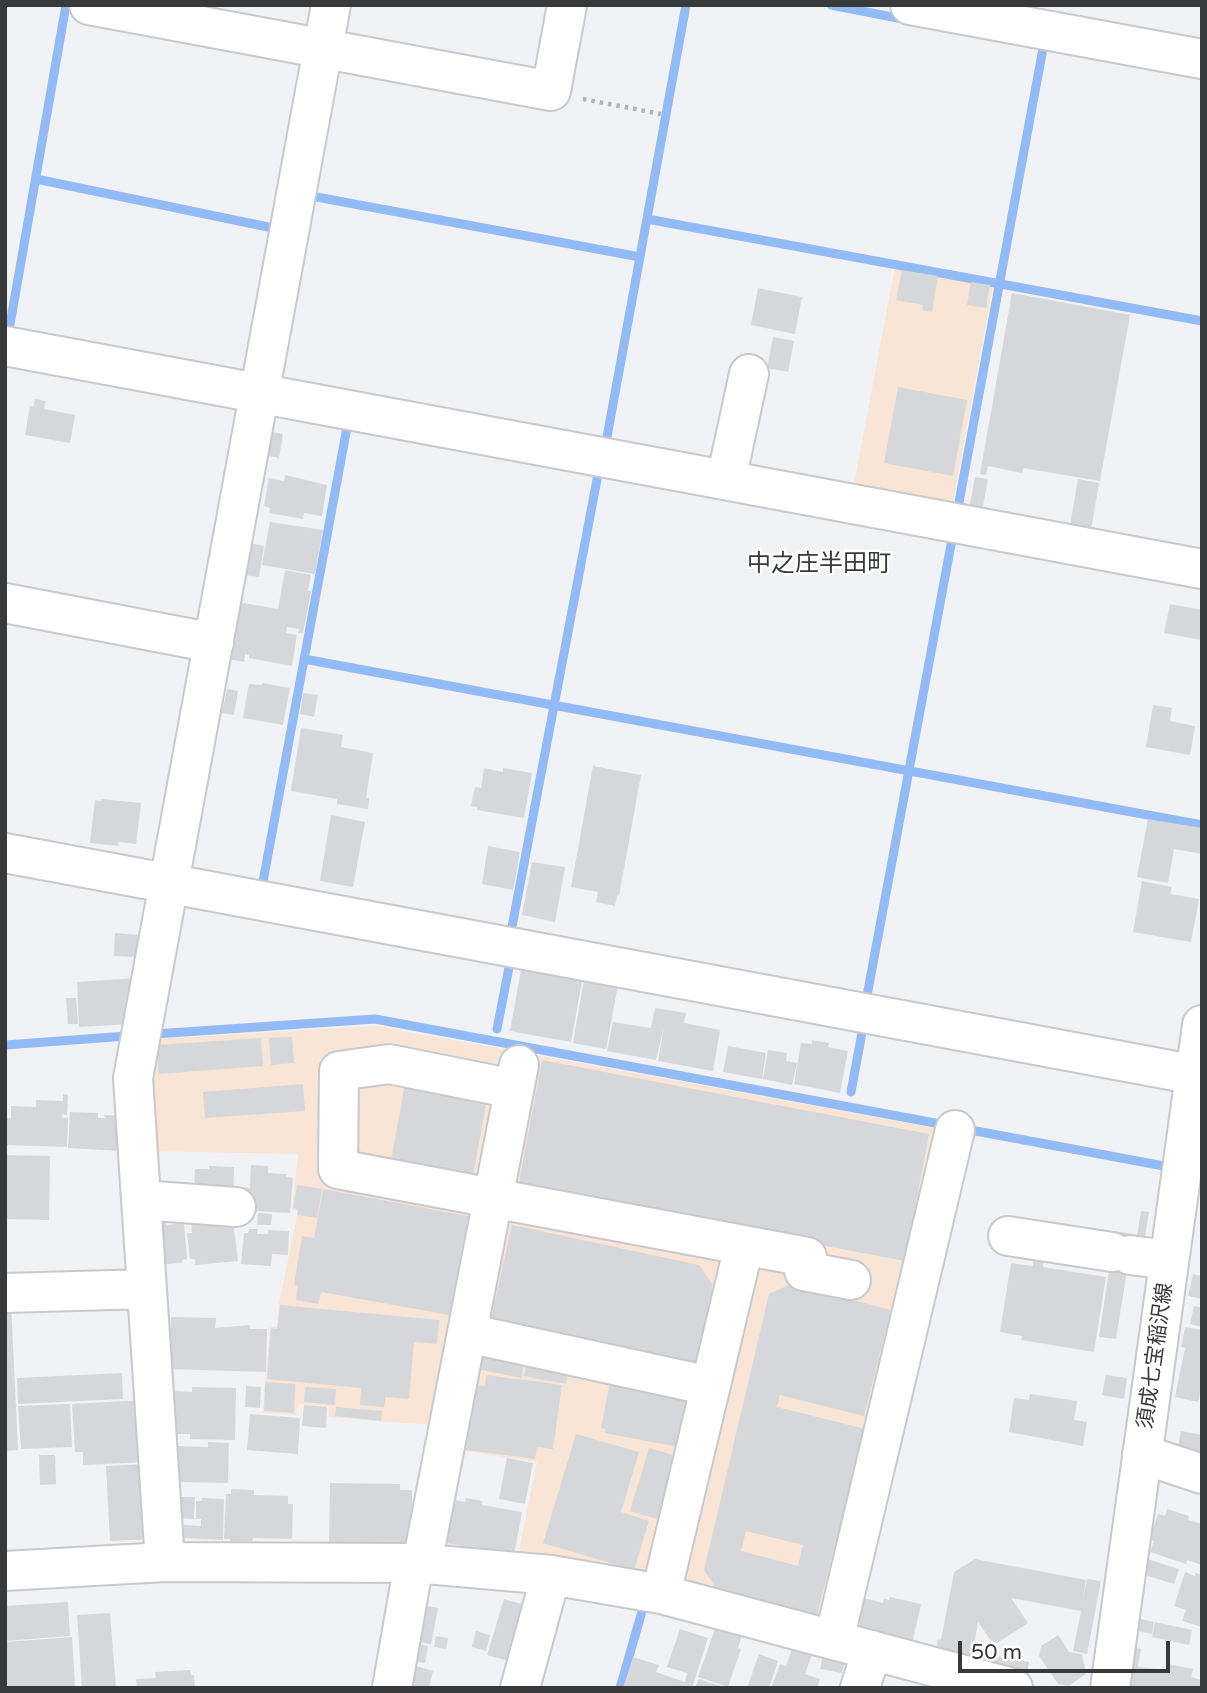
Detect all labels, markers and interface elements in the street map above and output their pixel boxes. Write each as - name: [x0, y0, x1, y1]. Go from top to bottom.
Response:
- district label: 中之庄半田町: [747, 551, 891, 579]
- street label: 須成七宝稲沢線: [1133, 1281, 1179, 1431]
- scale bar: [962, 1626, 1174, 1670]
- text: 50 m: [971, 1640, 1022, 1665]

